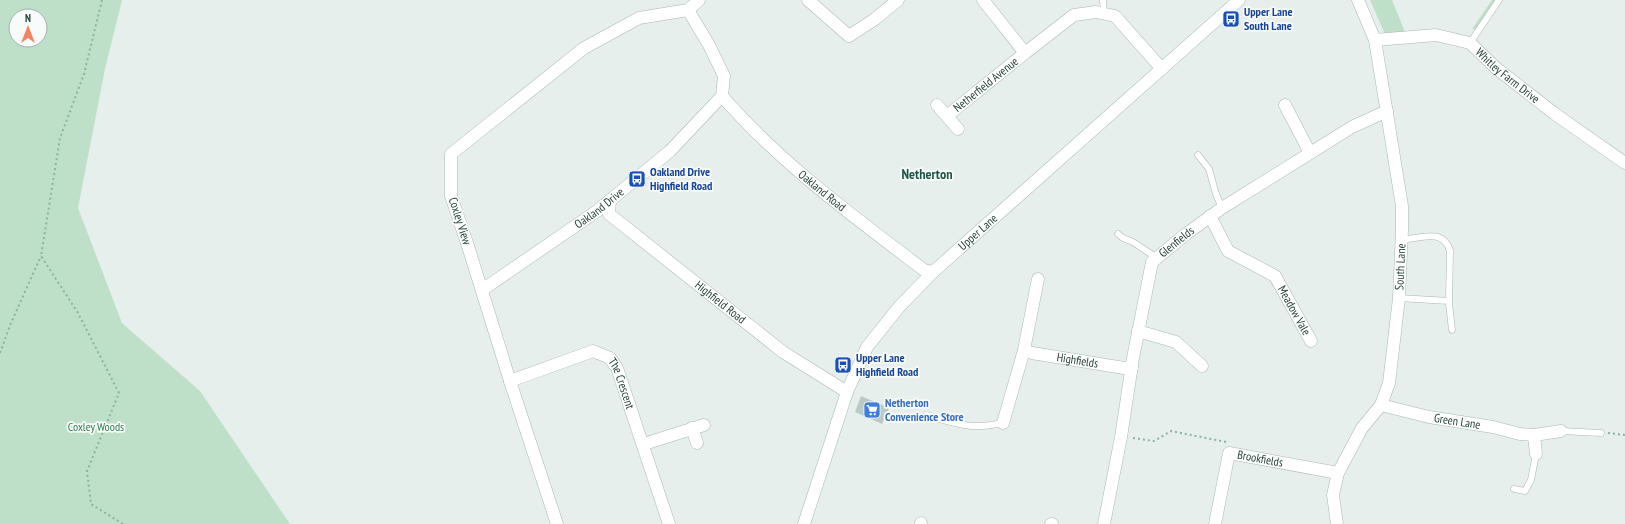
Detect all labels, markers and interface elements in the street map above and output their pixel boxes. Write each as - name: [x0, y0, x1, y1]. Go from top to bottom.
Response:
- place label: Upper Lane South Lane: [1244, 4, 1293, 33]
- north arrow: [8, 8, 48, 48]
- bus stop icon: Upper Lane South Lane: [1221, 9, 1241, 29]
- text: N: [25, 11, 31, 25]
- street label: Whitley Farm Drive: [1473, 44, 1543, 106]
- street label: Netherfield Avenue: [950, 53, 1021, 115]
- place label: Oakland Drive Highfield Road: [650, 164, 712, 193]
- district label: Netherton: [902, 165, 952, 183]
- street label: Oakland Road: [795, 167, 849, 214]
- bus stop icon: Oakland Drive Highfield Road: [627, 169, 647, 189]
- street label: Oakland Drive: [571, 184, 627, 231]
- street label: Coxley View: [446, 195, 475, 247]
- street label: Upper Lane: [955, 210, 1000, 253]
- street label: Glenfields: [1155, 223, 1197, 260]
- street label: South Lane: [1391, 243, 1408, 290]
- street label: Highfield Road: [692, 277, 749, 327]
- street label: Meadow Vale: [1275, 283, 1314, 338]
- street label: Highfields: [1056, 349, 1099, 371]
- place label: Upper Lane Highfield Road: [856, 350, 918, 379]
- street label: The Crescent: [605, 355, 638, 412]
- bus stop icon: Upper Lane Highfield Road: [833, 355, 853, 375]
- place label: Netherton Convenience Store: [885, 395, 964, 424]
- supermarket icon: Netherton Convenience Store: [862, 400, 882, 420]
- street label: Green Lane: [1433, 410, 1482, 432]
- park label: Coxley Woods: [68, 419, 124, 434]
- street label: Brookfields: [1236, 447, 1284, 470]

